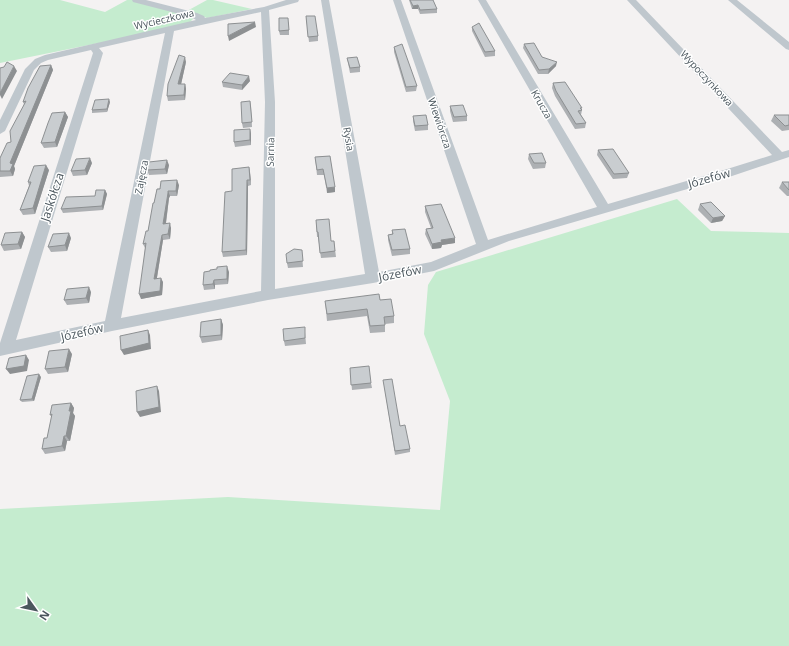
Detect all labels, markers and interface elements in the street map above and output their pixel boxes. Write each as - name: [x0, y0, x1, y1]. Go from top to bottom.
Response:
- street label: Wycieczkowa: [133, 5, 195, 33]
- street label: Wypoczynkowa: [677, 47, 737, 109]
- street label: Krucza: [528, 87, 556, 121]
- street label: Wiewiórcza: [425, 96, 455, 150]
- street label: Rysia: [340, 126, 358, 152]
- street label: Sarnia: [263, 137, 277, 167]
- street label: Zajęcza: [131, 159, 151, 195]
- street label: Józefów: [685, 164, 733, 192]
- street label: Jaskółcza: [36, 171, 68, 224]
- street label: Józefów: [376, 260, 424, 286]
- street label: Józefów: [58, 319, 106, 345]
- north arrow: [16, 590, 56, 630]
- text: N: [36, 608, 54, 624]

